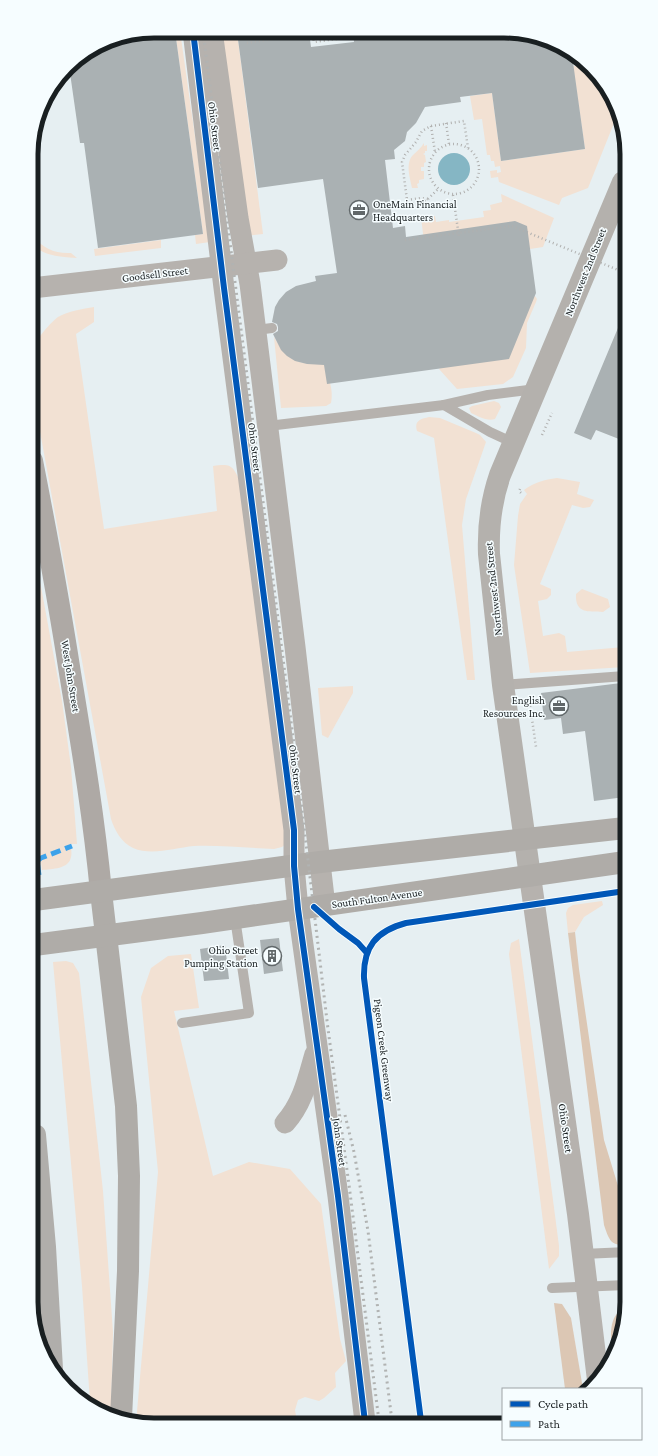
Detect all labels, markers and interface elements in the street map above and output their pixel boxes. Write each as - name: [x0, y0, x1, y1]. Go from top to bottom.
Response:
- street label: Ohio Street: [206, 101, 224, 152]
- place label: OneMain Financial Headquarters: [373, 198, 457, 224]
- office icon: OneMain Financial Headquarters: [348, 199, 370, 221]
- street label: Northwest 2nd Street: [562, 226, 608, 318]
- street label: Goodsell Street: [121, 264, 189, 284]
- street label: Ohio Street: [246, 422, 264, 473]
- street label: Northwest 2nd Street: [482, 541, 504, 636]
- street label: West John Street: [58, 639, 83, 713]
- place label: English Resources Inc.: [483, 694, 545, 719]
- office icon: English Resources Inc.: [548, 695, 570, 717]
- street label: Ohio Street: [287, 744, 305, 795]
- street label: South Fulton Avenue: [331, 886, 423, 910]
- place label: Ohio Street Pumping Station: [184, 944, 258, 970]
- building icon: Ohio Street Pumping Station: [261, 945, 283, 967]
- street label: Pigeon Creek Greenway: [371, 998, 396, 1103]
- street label: Ohio Street: [557, 1103, 575, 1154]
- street label: John Street: [330, 1116, 349, 1167]
- legend: [502, 1388, 642, 1440]
- text: Cycle path: [538, 1397, 589, 1411]
- text: Path: [538, 1417, 560, 1431]

